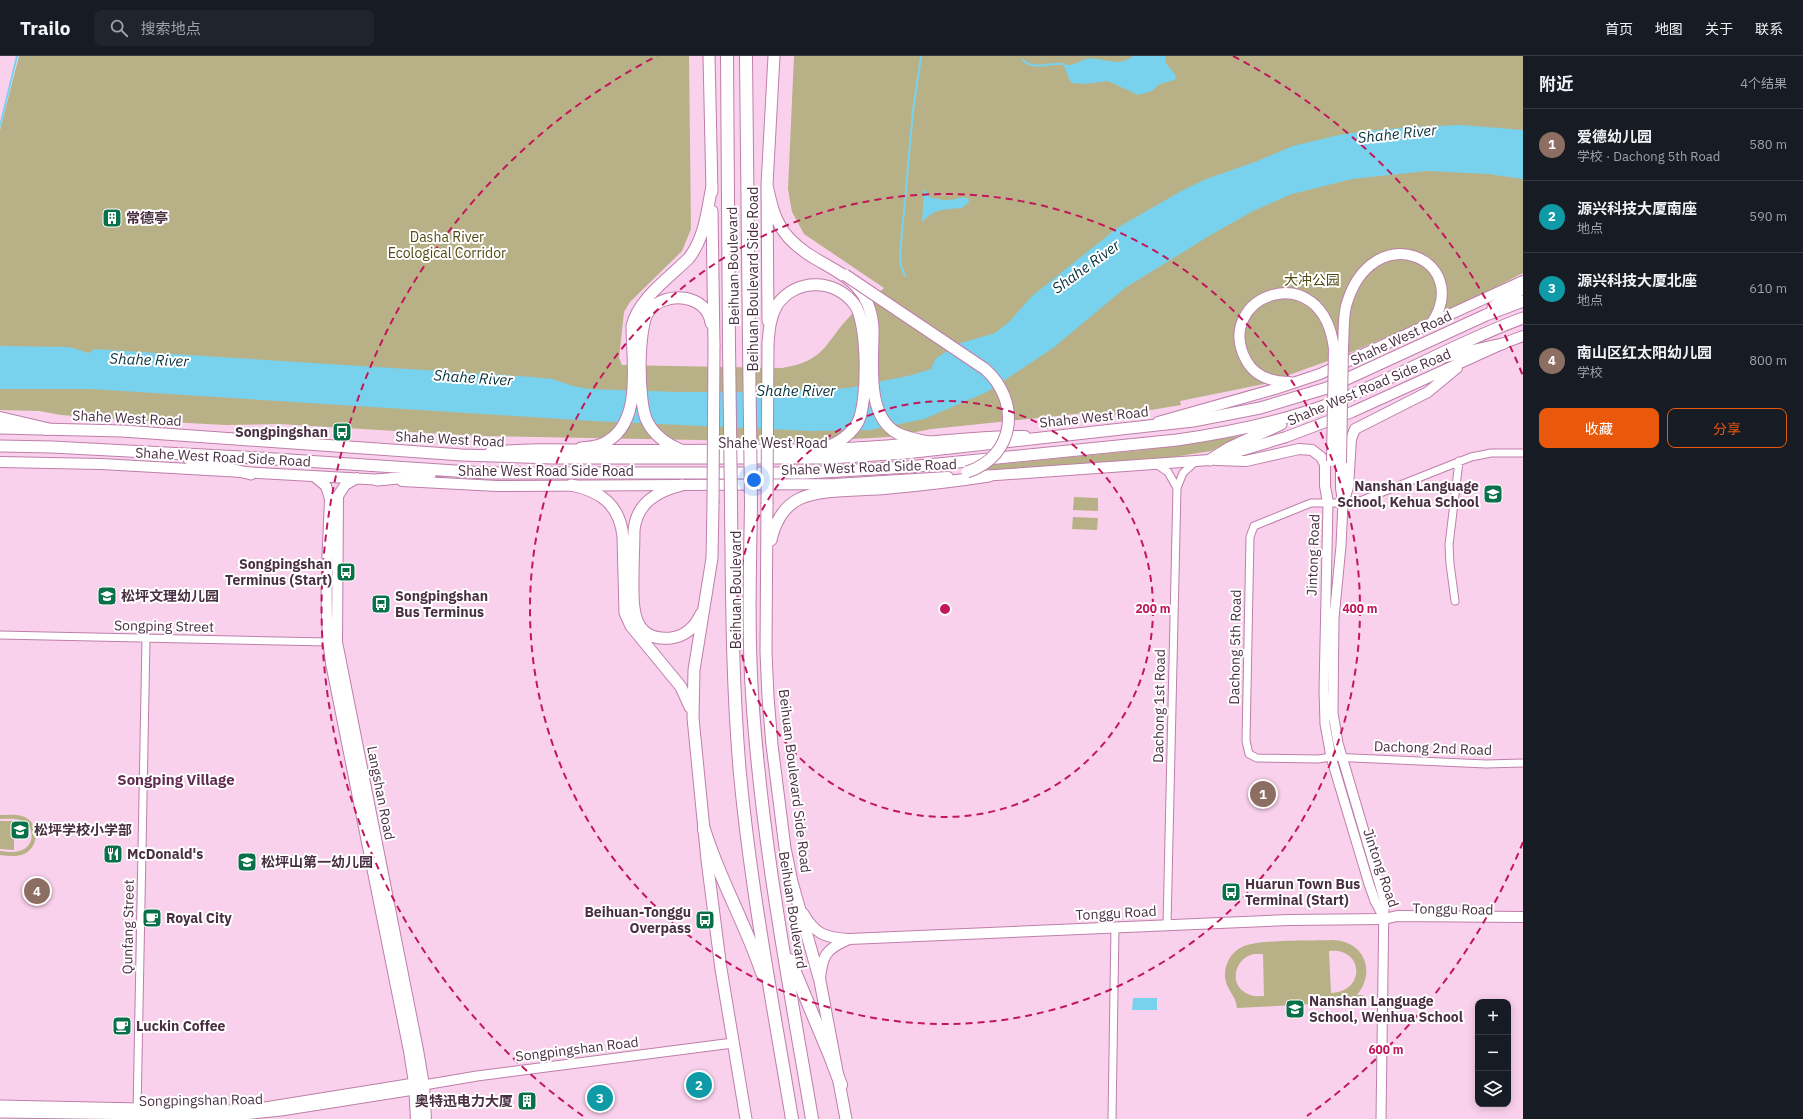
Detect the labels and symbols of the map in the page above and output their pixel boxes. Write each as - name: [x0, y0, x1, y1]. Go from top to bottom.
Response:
- water label: Shahe River: [1357, 120, 1438, 147]
- street label: Beihuan Boulevard Side Road: [744, 187, 762, 371]
- building icon: 常德亭: [101, 207, 123, 229]
- street label: Beihuan Boulevard: [723, 207, 743, 325]
- place label: 常德亭: [126, 209, 168, 227]
- park label: Dasha River Ecological Corridor: [388, 228, 506, 262]
- water label: Shahe River: [1048, 235, 1124, 298]
- park label: 大冲公园: [1284, 271, 1340, 289]
- street label: Shahe West Road: [1348, 307, 1454, 369]
- street label: Shahe West Road Side Road: [1285, 344, 1453, 430]
- water label: Shahe River: [109, 349, 189, 370]
- water label: Shahe River: [433, 365, 514, 390]
- water label: Shahe River: [756, 381, 836, 400]
- street label: Shahe West Road: [1039, 402, 1149, 432]
- street label: Shahe West Road: [72, 406, 182, 430]
- bus stop icon: Songpingshan: [331, 421, 353, 443]
- place label: Songpingshan: [235, 423, 328, 441]
- street label: Shahe West Road: [395, 427, 505, 451]
- street label: Shahe West Road: [718, 434, 828, 452]
- street label: Shahe West Road Side Road: [135, 443, 311, 471]
- street label: Shahe West Road Side Road: [781, 455, 957, 479]
- street label: Shahe West Road Side Road: [458, 462, 634, 480]
- your location: [744, 470, 764, 490]
- place label: Nanshan Language School, Kehua School: [1337, 477, 1479, 511]
- school or university icon: Nanshan Language School, Kehua School: [1482, 483, 1504, 505]
- street label: Jintong Road: [1303, 514, 1323, 596]
- street label: Beihuan Boulevard: [727, 531, 745, 649]
- place label: Songpingshan Terminus (Start): [225, 555, 332, 589]
- bus stop icon: Songpingshan Terminus (Start): [335, 561, 357, 583]
- school or university icon: 松坪文理幼儿园: [96, 585, 118, 607]
- place label: 松坪文理幼儿园: [121, 587, 219, 605]
- place label: Songpingshan Bus Terminus: [395, 587, 488, 621]
- street label: Dachong 5th Road: [1225, 589, 1245, 705]
- bus stop icon: Songpingshan Bus Terminus: [370, 593, 392, 615]
- text: 200 m: [1135, 601, 1171, 616]
- text: 400 m: [1342, 601, 1378, 616]
- centre of rings: [938, 602, 952, 616]
- street label: Songping Street: [114, 616, 214, 636]
- street label: Dachong 1st Road: [1149, 649, 1169, 763]
- street label: Beihuan Boulevard Side Road: [775, 688, 815, 874]
- street label: Dachong 2nd Road: [1374, 737, 1492, 759]
- street label: Langshan Road: [363, 744, 399, 842]
- district label: Songping Village: [117, 770, 235, 789]
- pin: 1: [1250, 779, 1276, 809]
- school or university icon: 松坪学校小学部: [9, 819, 31, 841]
- place label: 松坪学校小学部: [34, 821, 132, 839]
- street label: Jintong Road: [1359, 826, 1403, 910]
- restaurant icon: McDonald's: [102, 843, 124, 865]
- place label: McDonald's: [127, 845, 203, 863]
- street label: Beihuan Boulevard: [775, 850, 811, 970]
- school or university icon: 松坪山第一幼儿园: [236, 851, 258, 873]
- place label: 松坪山第一幼儿园: [261, 853, 373, 871]
- place label: Huarun Town Bus Terminal (Start): [1245, 875, 1360, 909]
- pin: 4: [24, 876, 50, 906]
- street label: Qunfang Street: [118, 879, 138, 975]
- bus stop icon: Huarun Town Bus Terminal (Start): [1220, 881, 1242, 903]
- street label: Tonggu Road: [1412, 899, 1494, 919]
- street label: Tonggu Road: [1075, 902, 1157, 924]
- place label: Beihuan-Tonggu Overpass: [584, 903, 691, 937]
- cafe icon: Royal City: [141, 907, 163, 929]
- place label: Royal City: [166, 909, 232, 927]
- bus stop icon: Beihuan-Tonggu Overpass: [694, 909, 716, 931]
- place label: Nanshan Language School, Wenhua School: [1309, 992, 1463, 1026]
- school or university icon: Nanshan Language School, Wenhua School: [1284, 998, 1306, 1020]
- cafe icon: Luckin Coffee: [111, 1015, 133, 1037]
- place label: Luckin Coffee: [136, 1017, 226, 1035]
- street label: Songpingshan Road: [514, 1033, 640, 1065]
- text: 600 m: [1368, 1042, 1404, 1057]
- pin: 2: [686, 1070, 712, 1100]
- pin: 3: [587, 1083, 613, 1113]
- street label: Songpingshan Road: [139, 1090, 263, 1110]
- building icon: 奥特迅电力大厦: [516, 1090, 538, 1112]
- place label: 奥特迅电力大厦: [415, 1092, 513, 1110]

